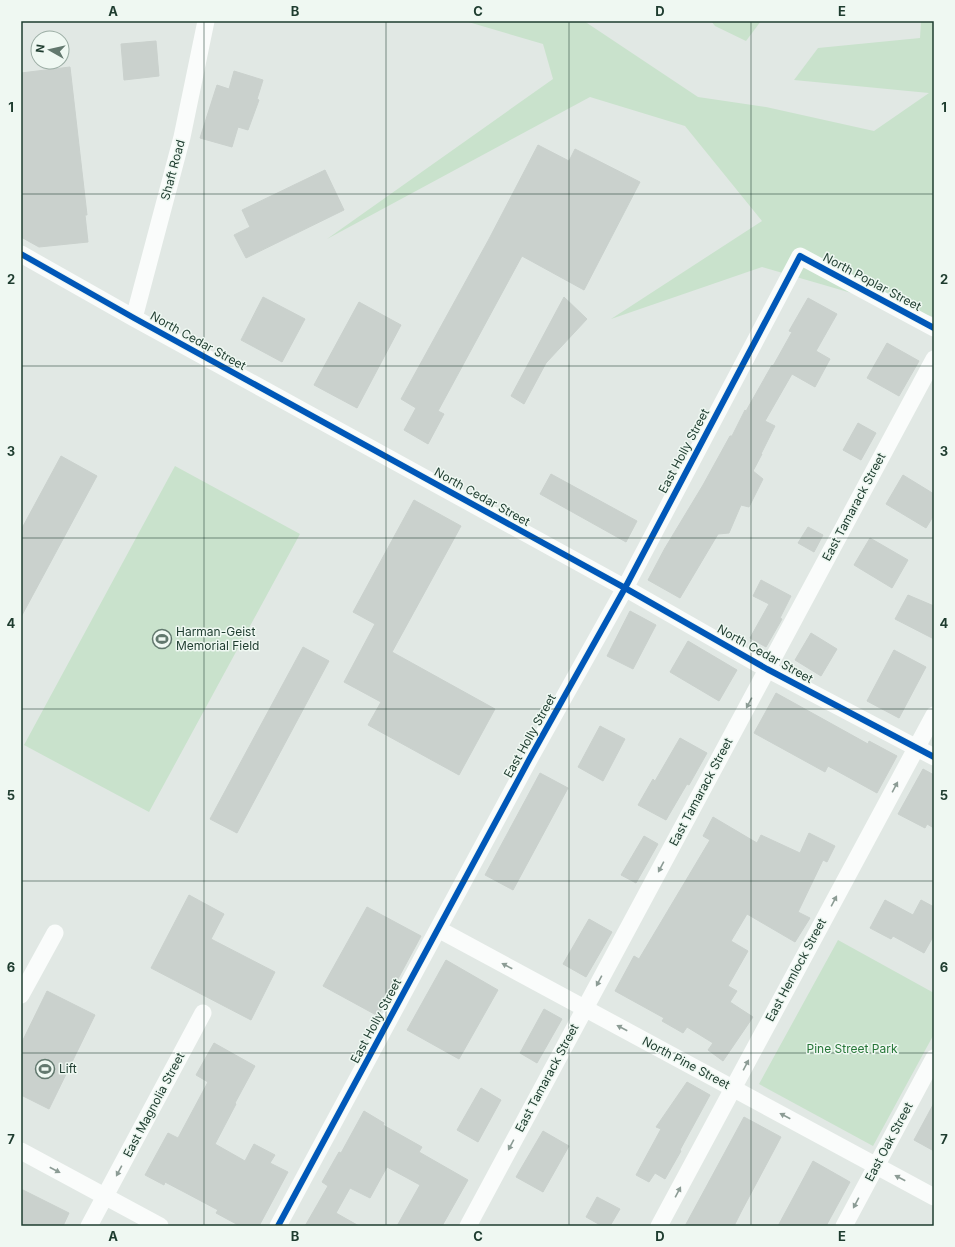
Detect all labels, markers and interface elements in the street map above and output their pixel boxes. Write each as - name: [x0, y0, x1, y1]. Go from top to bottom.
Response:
- text: A: [108, 3, 118, 19]
- text: B: [291, 3, 300, 19]
- text: C: [473, 3, 483, 19]
- text: D: [655, 3, 665, 19]
- text: E: [838, 3, 846, 19]
- north arrow: [30, 30, 70, 70]
- text: N: [33, 43, 48, 54]
- text: 1: [8, 99, 14, 115]
- text: 1: [941, 99, 947, 115]
- street label: Shaft Road: [157, 138, 188, 202]
- street label: North Poplar Street: [821, 249, 924, 314]
- text: 2: [7, 271, 15, 287]
- text: 2: [940, 271, 948, 287]
- street label: North Cedar Street: [148, 308, 249, 373]
- street label: East Holly Street: [655, 406, 712, 496]
- text: 3: [7, 443, 15, 459]
- text: 3: [940, 443, 948, 459]
- street label: East Tamarack Street: [819, 450, 888, 563]
- street label: North Cedar Street: [432, 464, 533, 529]
- text: 4: [7, 615, 16, 631]
- text: 4: [940, 615, 949, 631]
- street label: North Cedar Street: [715, 621, 816, 686]
- place label: Harman-Geist Memorial Field: [176, 624, 259, 653]
- sports icon: Harman-Geist Memorial Field: [151, 628, 173, 650]
- street label: East Holly Street: [500, 691, 559, 780]
- one-way arrow: [745, 697, 752, 709]
- street label: East Tamarack Street: [666, 735, 735, 848]
- one-way arrow: [892, 781, 899, 792]
- text: 5: [7, 787, 15, 803]
- text: 5: [940, 787, 948, 803]
- one-way arrow: [657, 861, 664, 873]
- one-way arrow: [830, 895, 837, 907]
- street label: East Hemlock Street: [762, 916, 829, 1024]
- text: 6: [7, 959, 15, 975]
- text: 6: [940, 959, 948, 975]
- one-way arrow: [502, 963, 513, 969]
- street label: East Holly Street: [347, 976, 404, 1066]
- one-way arrow: [596, 976, 602, 987]
- street label: East Tamarack Street: [512, 1021, 581, 1134]
- one-way arrow: [616, 1024, 628, 1031]
- street label: North Pine Street: [640, 1033, 733, 1092]
- park label: Pine Street Park: [807, 1041, 898, 1056]
- street label: East Magnolia Street: [120, 1050, 188, 1160]
- sports icon: Lift: [34, 1058, 56, 1080]
- one-way arrow: [743, 1059, 749, 1071]
- place label: Lift: [59, 1061, 77, 1076]
- street label: East Oak Street: [861, 1100, 916, 1184]
- one-way arrow: [780, 1113, 791, 1120]
- text: 7: [7, 1131, 15, 1147]
- text: 7: [940, 1131, 948, 1147]
- one-way arrow: [508, 1139, 514, 1151]
- one-way arrow: [115, 1165, 122, 1176]
- one-way arrow: [49, 1166, 61, 1173]
- one-way arrow: [894, 1175, 906, 1182]
- one-way arrow: [674, 1186, 681, 1198]
- one-way arrow: [853, 1197, 859, 1209]
- text: A: [108, 1228, 118, 1244]
- text: B: [291, 1228, 300, 1244]
- text: C: [473, 1228, 483, 1244]
- text: D: [655, 1228, 665, 1244]
- text: E: [838, 1228, 846, 1244]

